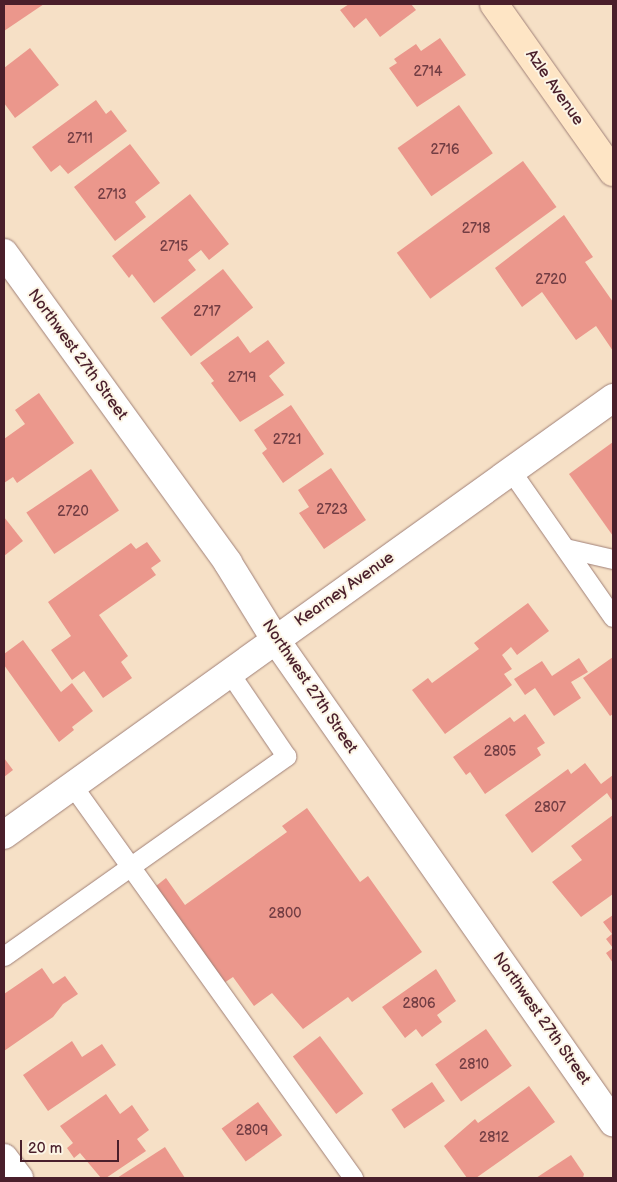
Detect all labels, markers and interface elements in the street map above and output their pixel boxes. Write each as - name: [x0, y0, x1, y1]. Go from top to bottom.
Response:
- street label: Azle Avenue: [521, 46, 587, 130]
- house number: 2714: [413, 64, 443, 80]
- house number: 2711: [67, 131, 93, 147]
- house number: 2716: [430, 142, 460, 158]
- house number: 2713: [97, 187, 127, 203]
- house number: 2718: [462, 221, 490, 237]
- house number: 2715: [160, 239, 188, 255]
- house number: 2720: [535, 272, 567, 288]
- street label: Northwest 27th Street: [23, 286, 131, 424]
- house number: 2717: [193, 304, 221, 320]
- house number: 2719: [228, 370, 256, 386]
- house number: 2721: [273, 432, 301, 448]
- house number: 2723: [316, 502, 348, 518]
- house number: 2720: [57, 504, 89, 520]
- street label: Kearney Avenue: [291, 548, 399, 632]
- street label: Northwest 27th Street: [257, 616, 361, 758]
- house number: 2805: [484, 744, 516, 760]
- house number: 2807: [534, 800, 566, 816]
- house number: 2800: [269, 906, 301, 922]
- street label: Northwest 27th Street: [488, 949, 594, 1089]
- house number: 2806: [402, 996, 436, 1012]
- house number: 2810: [459, 1057, 489, 1073]
- house number: 2809: [236, 1123, 268, 1139]
- scale bar: [22, 1130, 121, 1162]
- house number: 2812: [479, 1130, 509, 1146]
- text: 20 m: [28, 1139, 62, 1158]

